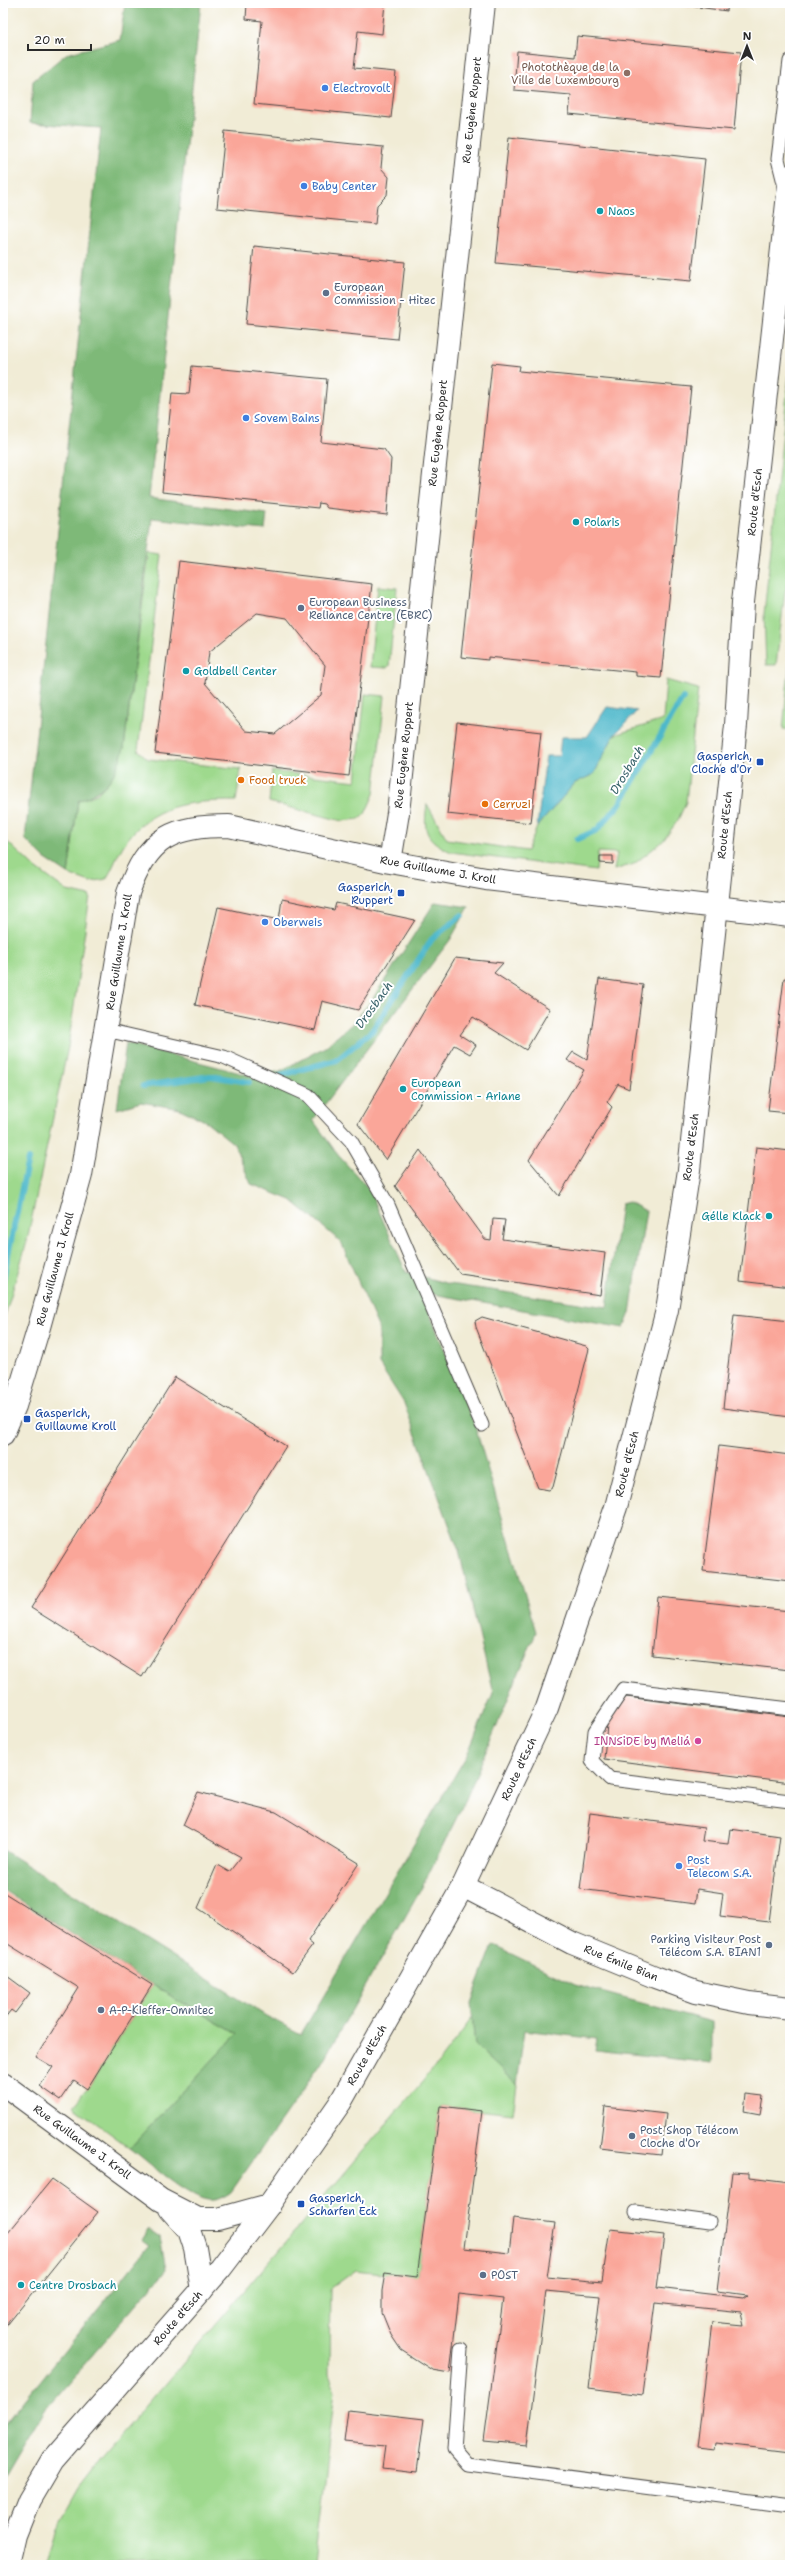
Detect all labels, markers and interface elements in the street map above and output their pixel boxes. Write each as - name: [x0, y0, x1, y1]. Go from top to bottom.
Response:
- scale bar: [28, 26, 91, 52]
- north arrow: [727, 26, 767, 66]
- text: N: [743, 29, 752, 44]
- text: 20 m: [34, 32, 65, 48]
- street label: Rue Eugène Ruppert: [459, 56, 485, 164]
- place label: Photothèque de la Ville de Luxembourg: [511, 60, 619, 88]
- marker: Photothèque de la Ville de Luxembourg: [622, 68, 632, 78]
- place label: Electrovolt: [333, 81, 391, 96]
- marker: Electrovolt: [320, 83, 330, 93]
- place label: Baby Center: [312, 179, 377, 194]
- marker: Baby Center: [299, 181, 309, 191]
- place label: Naos: [608, 204, 635, 219]
- marker: Naos: [595, 206, 605, 216]
- place label: European Commission - Hitec: [334, 280, 436, 308]
- marker: European Commission - Hitec: [321, 288, 331, 298]
- street label: Rue Eugène Ruppert: [425, 379, 451, 487]
- place label: Sovem Bains: [254, 411, 320, 426]
- marker: Sovem Bains: [241, 413, 251, 423]
- street label: Route d'Esch: [744, 467, 766, 537]
- place label: Polaris: [584, 515, 620, 530]
- marker: Polaris: [571, 517, 581, 527]
- place label: European Business Reliance Centre (EBRC): [309, 595, 432, 623]
- marker: European Business Reliance Centre (EBRC): [296, 603, 306, 613]
- place label: Goldbell Center: [194, 664, 277, 679]
- marker: Goldbell Center: [181, 666, 191, 676]
- street label: Rue Eugène Ruppert: [391, 701, 417, 809]
- water label: Drosbach: [606, 743, 648, 797]
- place label: Gasperich, Cloche d'Or: [691, 749, 752, 777]
- marker: Gasperich, Cloche d'Or: [755, 757, 765, 767]
- place label: Food truck: [249, 773, 306, 788]
- marker: Food truck: [236, 775, 246, 785]
- street label: Route d'Esch: [714, 790, 736, 860]
- place label: Cerruzi: [493, 797, 531, 812]
- marker: Cerruzi: [480, 799, 490, 809]
- street label: Rue Guillaume J. Kroll: [379, 852, 498, 888]
- place label: Gasperich, Ruppert: [338, 880, 393, 908]
- marker: Gasperich, Ruppert: [396, 888, 406, 898]
- street label: Rue Guillaume J. Kroll: [102, 892, 136, 1011]
- place label: Oberweis: [273, 915, 322, 930]
- marker: Oberweis: [260, 917, 270, 927]
- water label: Drosbach: [352, 978, 396, 1032]
- place label: European Commission - Ariane: [411, 1076, 521, 1104]
- marker: European Commission - Ariane: [398, 1084, 408, 1094]
- street label: Route d'Esch: [679, 1112, 703, 1182]
- place label: Gélle Klack: [701, 1209, 761, 1224]
- street label: Rue Guillaume J. Kroll: [33, 1210, 78, 1328]
- marker: Gélle Klack: [764, 1211, 774, 1221]
- place label: Gasperich, Guillaume Kroll: [35, 1406, 117, 1434]
- marker: Gasperich, Guillaume Kroll: [22, 1414, 32, 1424]
- street label: Route d'Esch: [611, 1429, 643, 1499]
- place label: INNSiDE by Meliá: [594, 1734, 690, 1749]
- street label: Route d'Esch: [498, 1735, 540, 1803]
- marker: INNSiDE by Meliá: [693, 1736, 703, 1746]
- place label: Post Telecom S.A.: [687, 1853, 752, 1881]
- marker: Post Telecom S.A.: [674, 1861, 684, 1871]
- place label: Parking Visiteur Post Télécom S.A. BIAN1: [651, 1932, 761, 1960]
- street label: Rue Émile Bian: [582, 1940, 661, 1985]
- marker: Parking Visiteur Post Télécom S.A. BIAN1: [764, 1940, 774, 1950]
- place label: A-P-Kieffer-Omnitec: [109, 2003, 214, 2018]
- marker: A-P-Kieffer-Omnitec: [96, 2005, 106, 2015]
- street label: Route d'Esch: [343, 2022, 391, 2088]
- street label: Rue Guillaume J. Kroll: [30, 2101, 134, 2183]
- place label: Post Shop Télécom Cloche d'Or: [640, 2123, 739, 2151]
- marker: Post Shop Télécom Cloche d'Or: [627, 2131, 637, 2141]
- place label: Gasperich, Scharfen Eck: [309, 2191, 377, 2219]
- marker: Gasperich, Scharfen Eck: [296, 2199, 306, 2209]
- place label: POST: [491, 2268, 518, 2283]
- marker: POST: [478, 2270, 488, 2280]
- place label: Centre Drosbach: [29, 2278, 117, 2293]
- marker: Centre Drosbach: [16, 2280, 26, 2290]
- street label: Route d'Esch: [150, 2287, 206, 2349]

